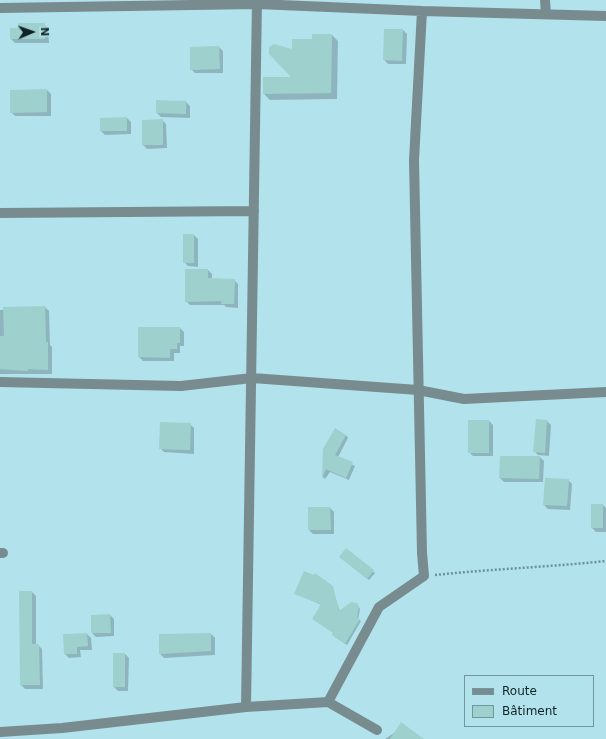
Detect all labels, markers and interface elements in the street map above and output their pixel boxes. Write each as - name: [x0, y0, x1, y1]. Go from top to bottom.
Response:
- north arrow: [12, 12, 52, 52]
- text: N: [38, 27, 51, 36]
- legend: [464, 675, 594, 727]
- text: Route: [502, 684, 537, 698]
- text: Bâtiment: [502, 704, 557, 718]

